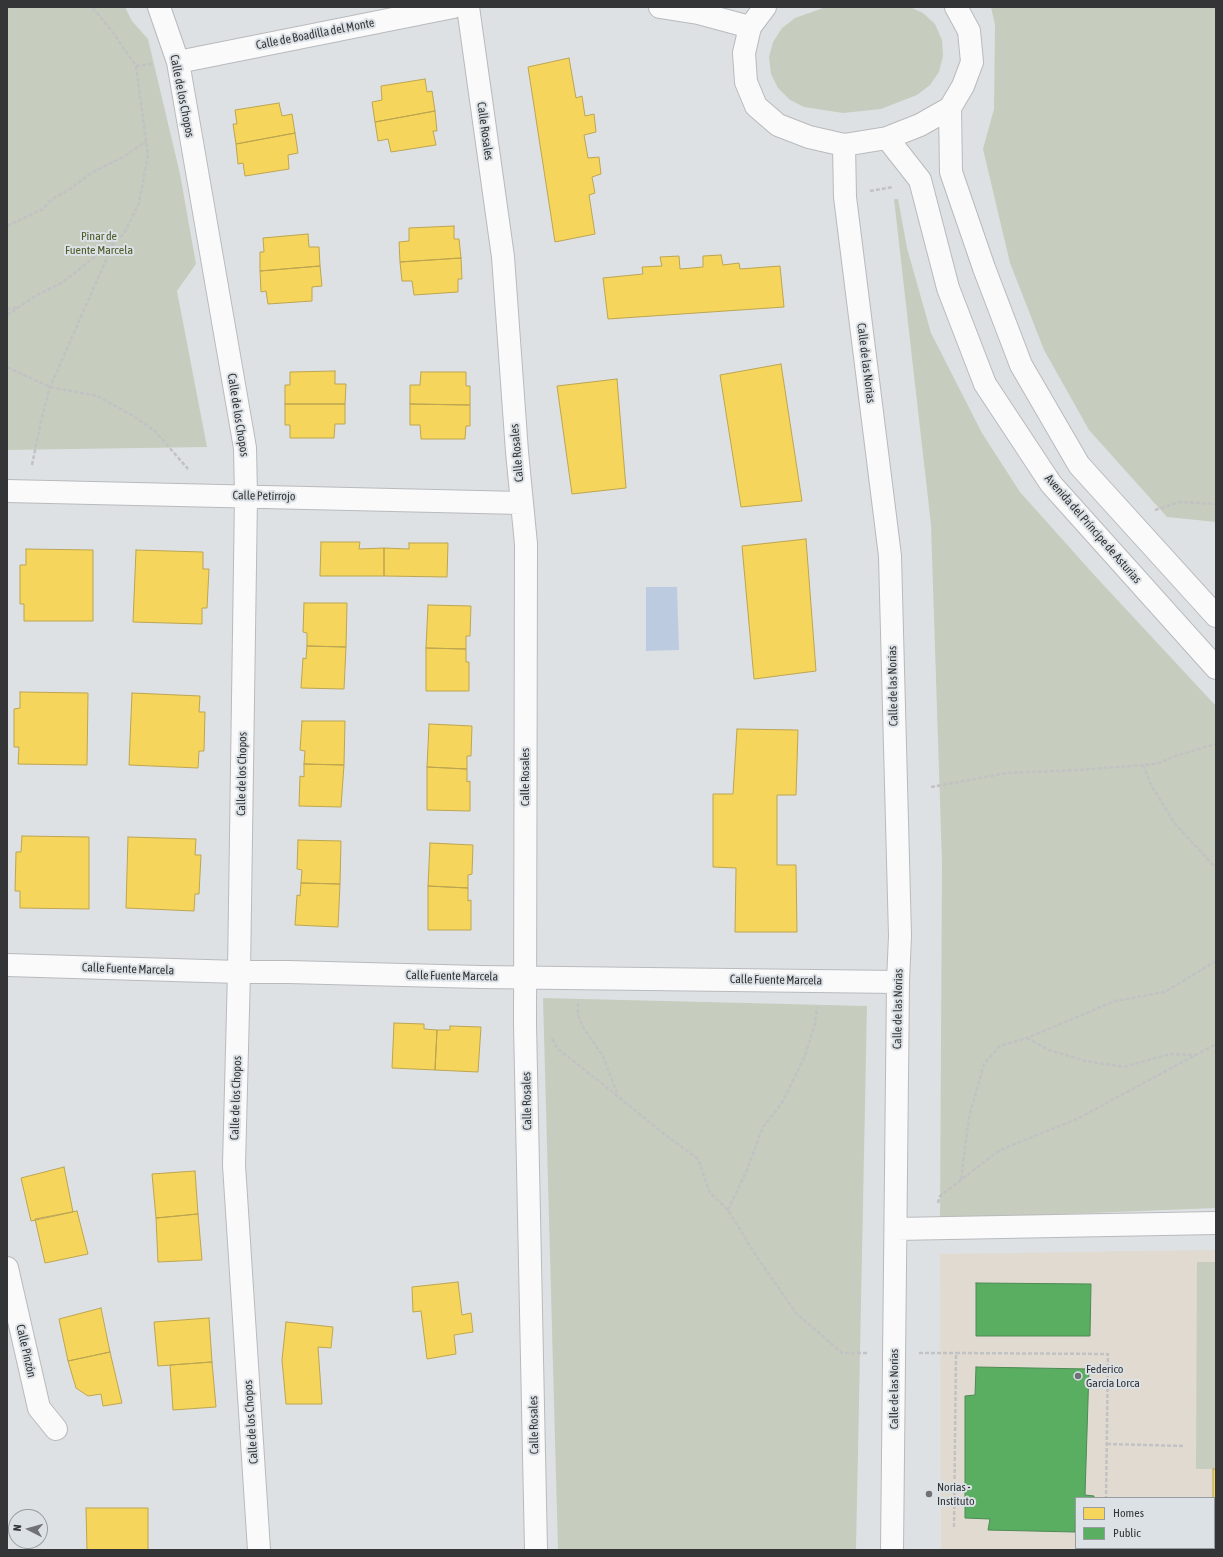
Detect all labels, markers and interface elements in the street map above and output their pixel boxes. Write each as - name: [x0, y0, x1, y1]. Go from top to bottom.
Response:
- street label: Calle de Boadilla del Monte: [255, 15, 375, 53]
- street label: Calle de los Chopos: [167, 53, 197, 139]
- street label: Calle Rosales: [474, 101, 496, 161]
- park label: Pinar de Fuente Marcela: [65, 229, 133, 257]
- street label: Calle de las Norias: [854, 322, 878, 404]
- street label: Calle de los Chopos: [224, 372, 252, 458]
- street label: Calle Rosales: [507, 423, 527, 483]
- street label: Avenida del Príncipe de Asturias: [1042, 472, 1144, 586]
- street label: Calle Petirrojo: [232, 488, 296, 504]
- street label: Calle de las Norias: [885, 646, 901, 726]
- street label: Calle de los Chopos: [234, 732, 250, 816]
- street label: Calle Rosales: [518, 748, 532, 806]
- street label: Calle Fuente Marcela: [82, 960, 174, 978]
- street label: Calle Fuente Marcela: [406, 968, 498, 984]
- street label: Calle de las Norias: [890, 969, 906, 1049]
- street label: Calle Fuente Marcela: [730, 972, 822, 988]
- street label: Calle de los Chopos: [227, 1056, 245, 1140]
- street label: Calle Rosales: [519, 1072, 535, 1130]
- street label: Calle Pinzón: [13, 1323, 39, 1379]
- street label: Calle de las Norias: [887, 1349, 901, 1429]
- place label: Federico García Lorca: [1086, 1362, 1140, 1390]
- marker: Federico García Lorca: [1073, 1371, 1083, 1381]
- street label: Calle de los Chopos: [241, 1380, 261, 1464]
- street label: Calle Rosales: [526, 1396, 542, 1454]
- place label: Norias - Instituto: [937, 1480, 975, 1508]
- marker: Norias - Instituto: [924, 1489, 934, 1499]
- legend: [1075, 1497, 1215, 1549]
- text: Homes: [1113, 1506, 1144, 1520]
- north arrow: [8, 1509, 48, 1549]
- text: N: [11, 1524, 23, 1532]
- text: Public: [1113, 1526, 1141, 1540]

